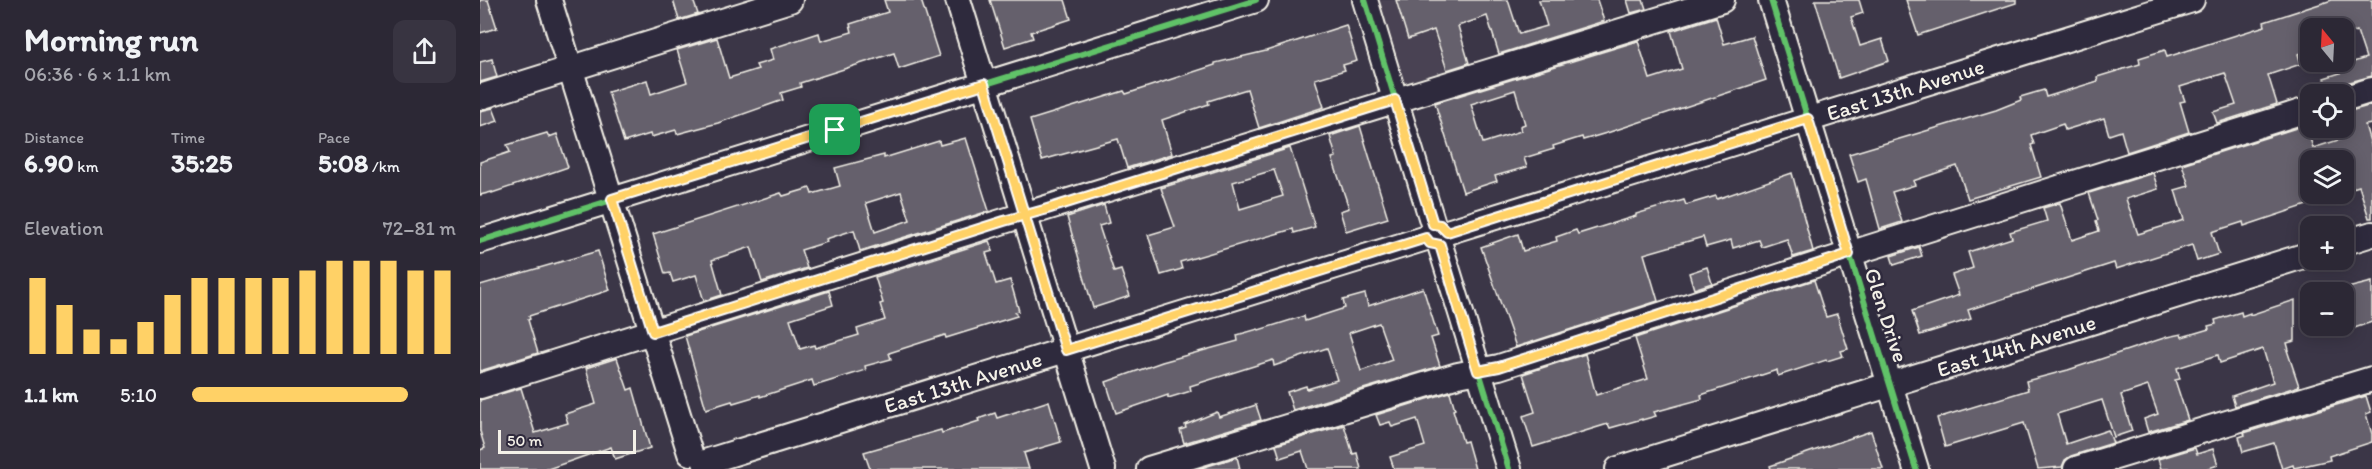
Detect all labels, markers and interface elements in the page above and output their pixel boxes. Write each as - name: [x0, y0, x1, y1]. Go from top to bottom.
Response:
- north arrow: [2300, 18, 2354, 72]
- map controls: [2300, 18, 2354, 336]
- text: Morning run: [24, 20, 199, 59]
- button: share: [393, 20, 456, 83]
- street label: East 13th Avenue: [1823, 53, 1988, 127]
- text: 06:36 · 6 × 1.1 km: [24, 62, 171, 86]
- button: locate: [2300, 84, 2354, 138]
- pin: [809, 104, 860, 155]
- icon: arrive: [818, 113, 851, 146]
- text: Distance: [24, 128, 84, 147]
- text: Time: [171, 128, 205, 147]
- text: Pace: [318, 128, 350, 147]
- text: 6.90: [24, 147, 74, 179]
- text: 35:25: [171, 147, 233, 179]
- text: 5:08: [318, 147, 368, 179]
- button: layers: [2300, 150, 2354, 204]
- text: km: [74, 157, 99, 176]
- text: /km: [368, 157, 400, 176]
- text: Elevation: [24, 216, 103, 240]
- text: 72–81 m: [383, 216, 456, 240]
- button: +: [2300, 216, 2354, 270]
- street label: Glen Drive: [1859, 265, 1914, 366]
- button: −: [2300, 282, 2354, 336]
- street label: East 14th Avenue: [1934, 308, 2099, 383]
- street label: East 13th Avenue: [881, 345, 1045, 420]
- text: 1.1 km: [24, 383, 78, 407]
- text: 5:10: [120, 383, 157, 407]
- scale bar: [498, 427, 636, 454]
- text: 50 m: [507, 431, 542, 450]

